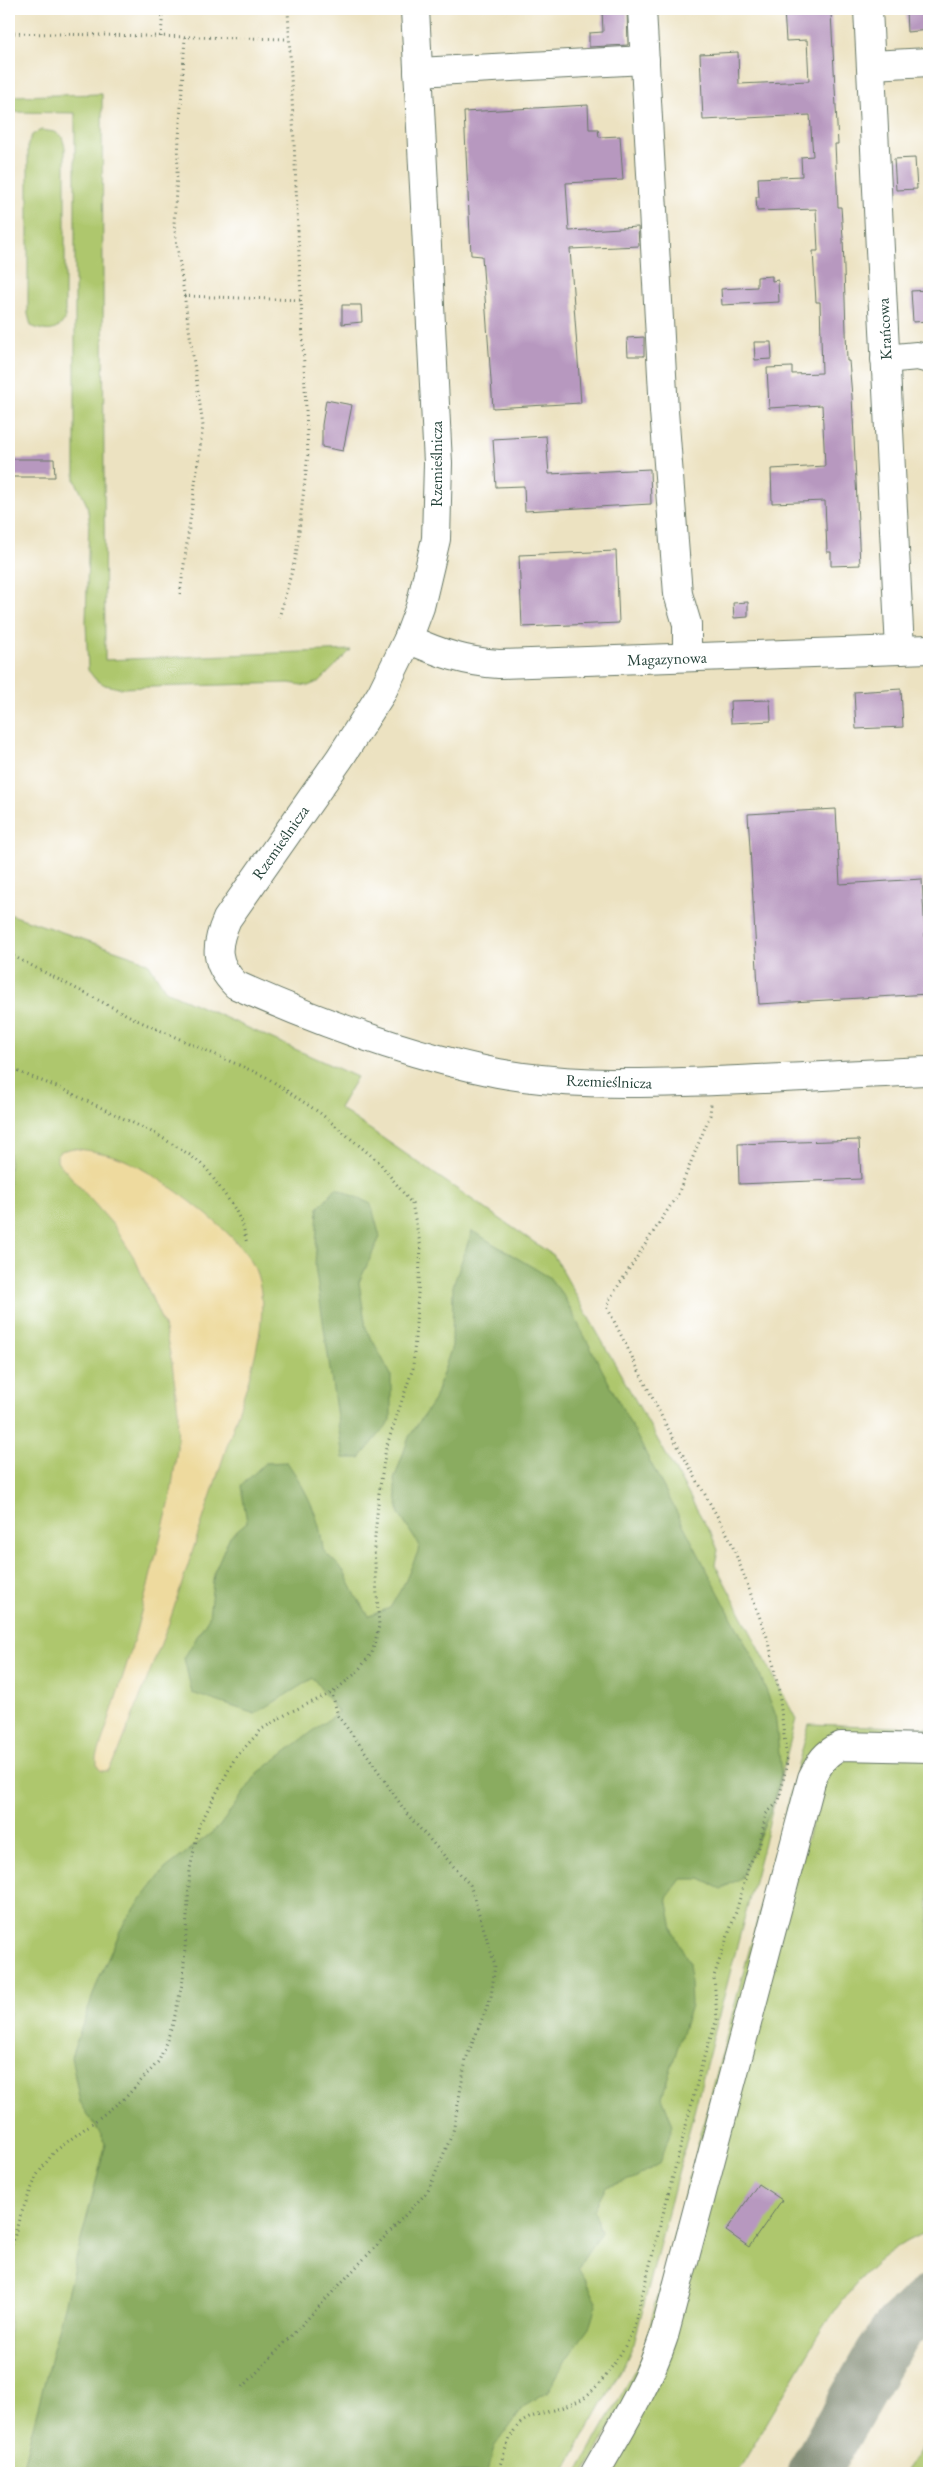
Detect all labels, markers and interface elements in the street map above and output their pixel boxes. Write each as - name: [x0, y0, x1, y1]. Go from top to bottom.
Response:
- street label: Krańcowa: [872, 297, 897, 361]
- street label: Rzemieślnicza: [426, 420, 447, 507]
- street label: Magazynowa: [627, 647, 708, 670]
- street label: Rzemieślnicza: [247, 800, 314, 884]
- street label: Rzemieślnicza: [566, 1070, 653, 1094]

